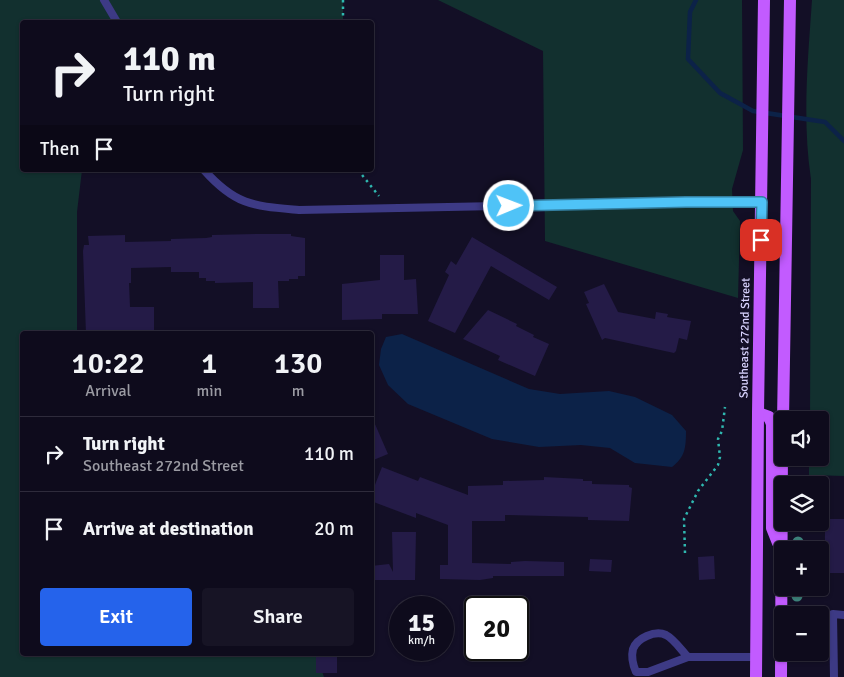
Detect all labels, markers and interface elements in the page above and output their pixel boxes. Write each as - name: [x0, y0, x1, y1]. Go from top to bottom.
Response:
- text: 110 m: [123, 37, 216, 80]
- icon: right: [40, 40, 105, 105]
- text: Turn right: [123, 80, 215, 107]
- icon: arrive: [90, 135, 118, 163]
- text: Then: [40, 137, 80, 161]
- position arrow: [482, 179, 534, 231]
- pin: [740, 219, 782, 261]
- icon: arrive: [747, 226, 775, 254]
- street label: Southeast 272nd Street: [736, 278, 754, 398]
- text: 10:22: [72, 345, 145, 382]
- text: 1: [201, 345, 217, 382]
- text: 130: [274, 345, 322, 382]
- text: Arrival: [85, 381, 131, 401]
- text: min: [196, 381, 222, 401]
- text: m: [292, 381, 304, 401]
- map controls: [774, 411, 829, 661]
- button: sound: [774, 411, 829, 466]
- text: Turn right: [83, 432, 165, 456]
- icon: right: [40, 440, 68, 468]
- text: 110 m: [304, 442, 354, 466]
- text: Southeast 272nd Street: [83, 456, 244, 476]
- button: layers: [774, 476, 829, 531]
- icon: arrive: [40, 515, 68, 543]
- text: Arrive at destination: [83, 517, 254, 541]
- text: 20 m: [314, 517, 354, 541]
- button: +: [774, 541, 829, 596]
- button: Exit: [40, 588, 192, 646]
- button: Share: [202, 588, 354, 646]
- speed limit sign: 20: [464, 596, 529, 661]
- button: −: [774, 606, 829, 661]
- text: 15: [408, 607, 435, 638]
- text: km/h: [408, 633, 435, 648]

